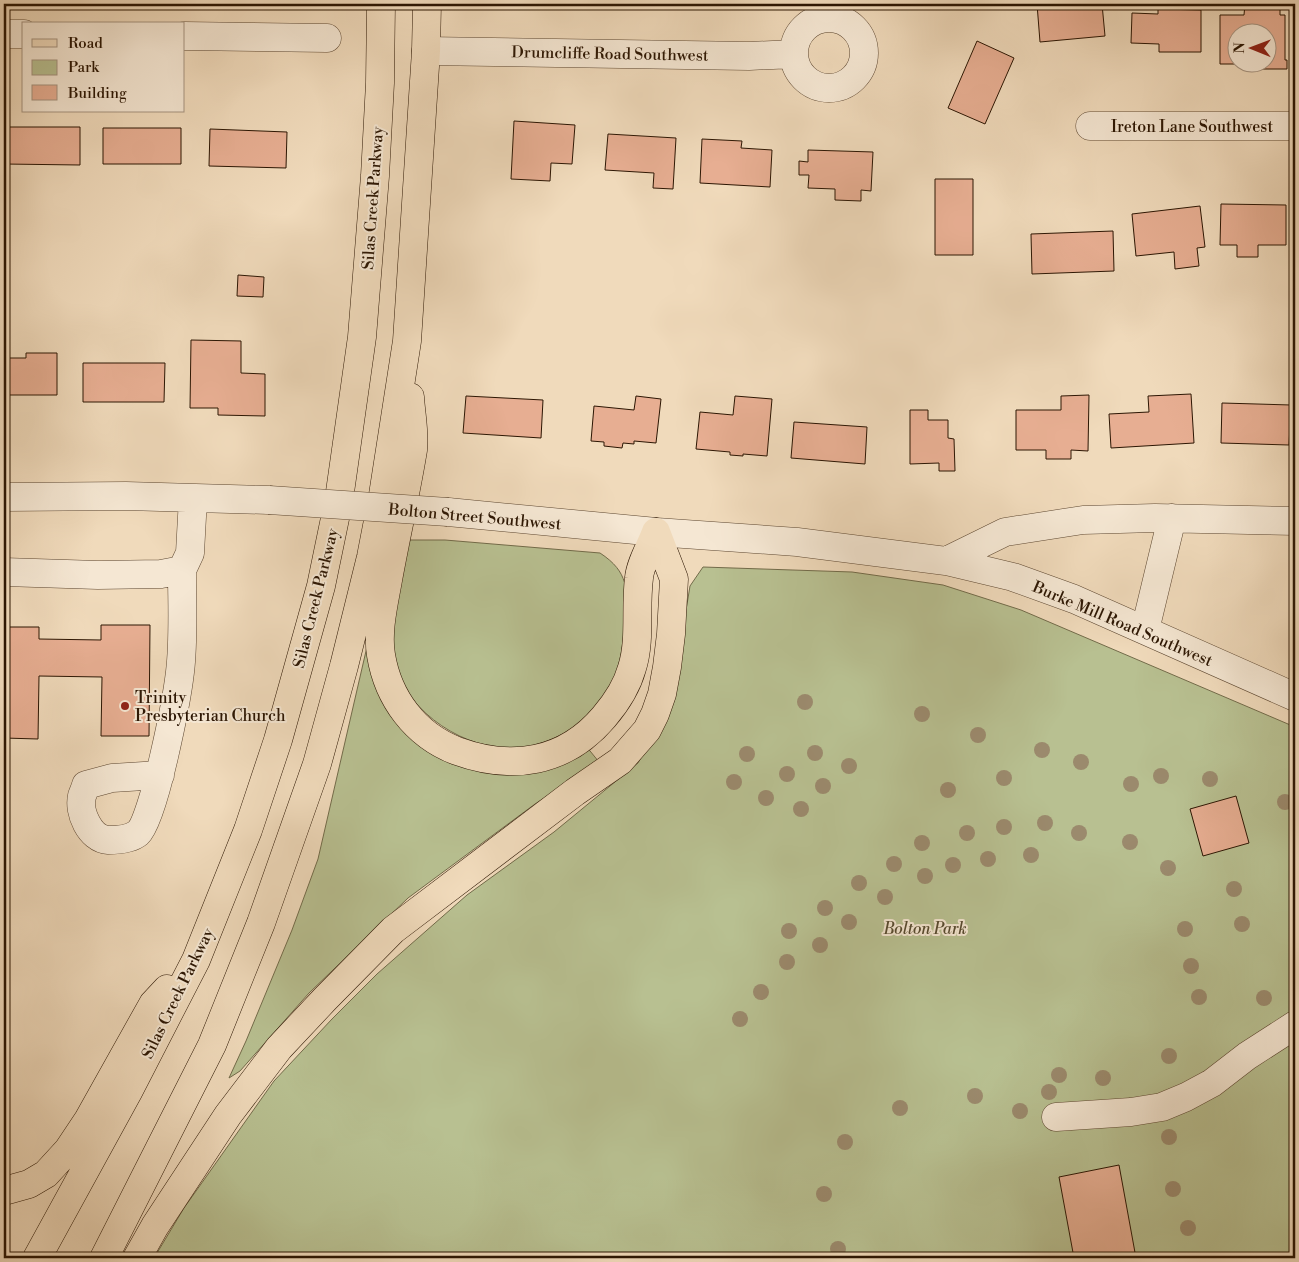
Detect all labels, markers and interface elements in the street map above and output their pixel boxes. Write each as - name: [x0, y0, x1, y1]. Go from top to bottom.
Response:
- legend: [22, 22, 185, 112]
- north arrow: [1226, 22, 1276, 72]
- text: Road: [68, 34, 103, 53]
- street label: Drumcliffe Road Southwest: [511, 42, 709, 66]
- text: N: [1231, 42, 1249, 53]
- text: Park: [68, 58, 100, 77]
- text: Building: [67, 84, 127, 103]
- street label: Ireton Lane Southwest: [1111, 117, 1273, 137]
- street label: Silas Creek Parkway: [358, 126, 388, 270]
- street label: Bolton Street Southwest: [387, 499, 563, 535]
- street label: Silas Creek Parkway: [289, 526, 343, 670]
- street label: Burke Mill Road Southwest: [1029, 576, 1216, 671]
- place label: Trinity Presbyterian Church: [135, 688, 286, 726]
- marker: Trinity Presbyterian Church: [119, 700, 131, 712]
- park label: Bolton Park: [882, 919, 967, 939]
- street label: Silas Creek Parkway: [137, 924, 218, 1062]

